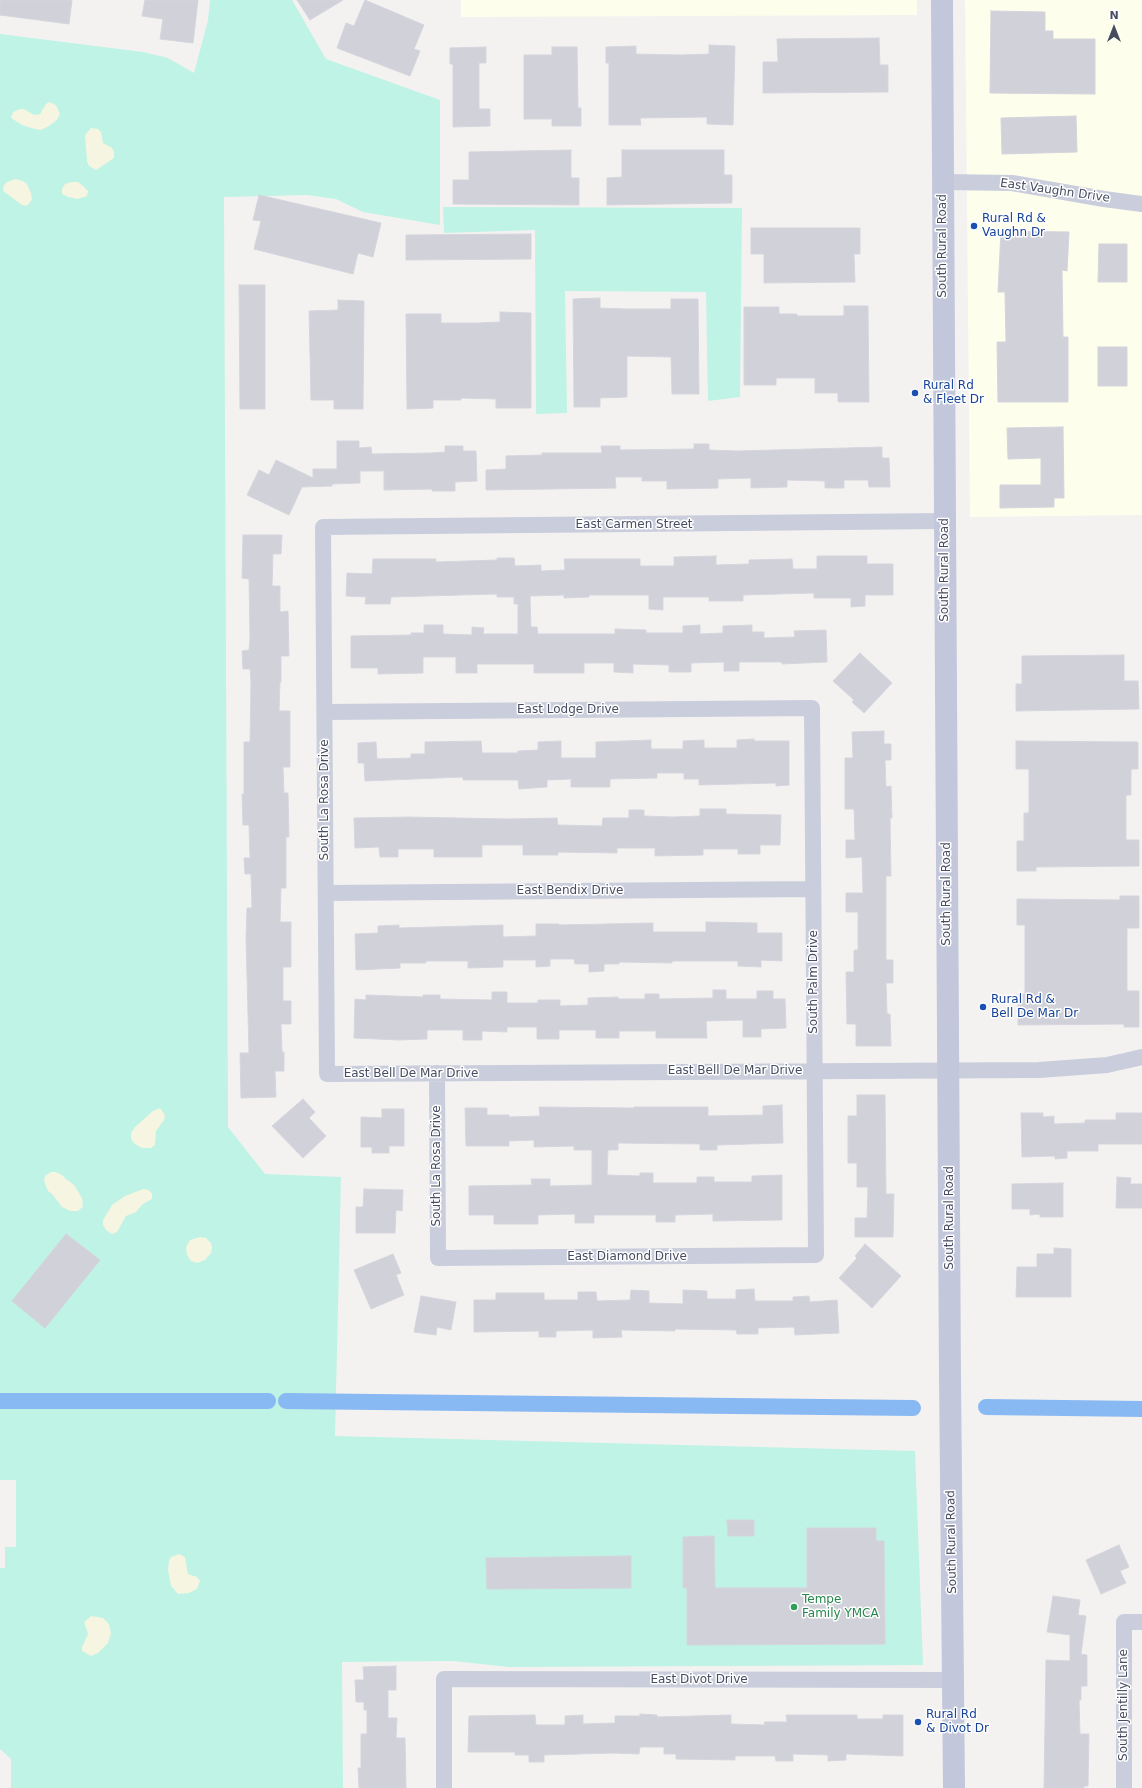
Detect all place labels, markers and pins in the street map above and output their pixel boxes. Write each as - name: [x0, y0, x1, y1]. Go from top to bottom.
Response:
- place label: Rural Rd & Vaughn Dr: [982, 212, 1046, 240]
- marker: Rural Rd & Vaughn Dr: [969, 221, 979, 231]
- place label: Rural Rd & Fleet Dr: [923, 379, 984, 407]
- marker: Rural Rd & Fleet Dr: [910, 388, 920, 398]
- place label: Rural Rd & Bell De Mar Dr: [991, 993, 1078, 1021]
- marker: Rural Rd & Bell De Mar Dr: [978, 1002, 988, 1012]
- place label: Tempe Family YMCA: [802, 1593, 879, 1621]
- marker: Tempe Family YMCA: [789, 1602, 799, 1612]
- place label: Rural Rd & Divot Dr: [926, 1708, 989, 1736]
- marker: Rural Rd & Divot Dr: [913, 1717, 923, 1727]

